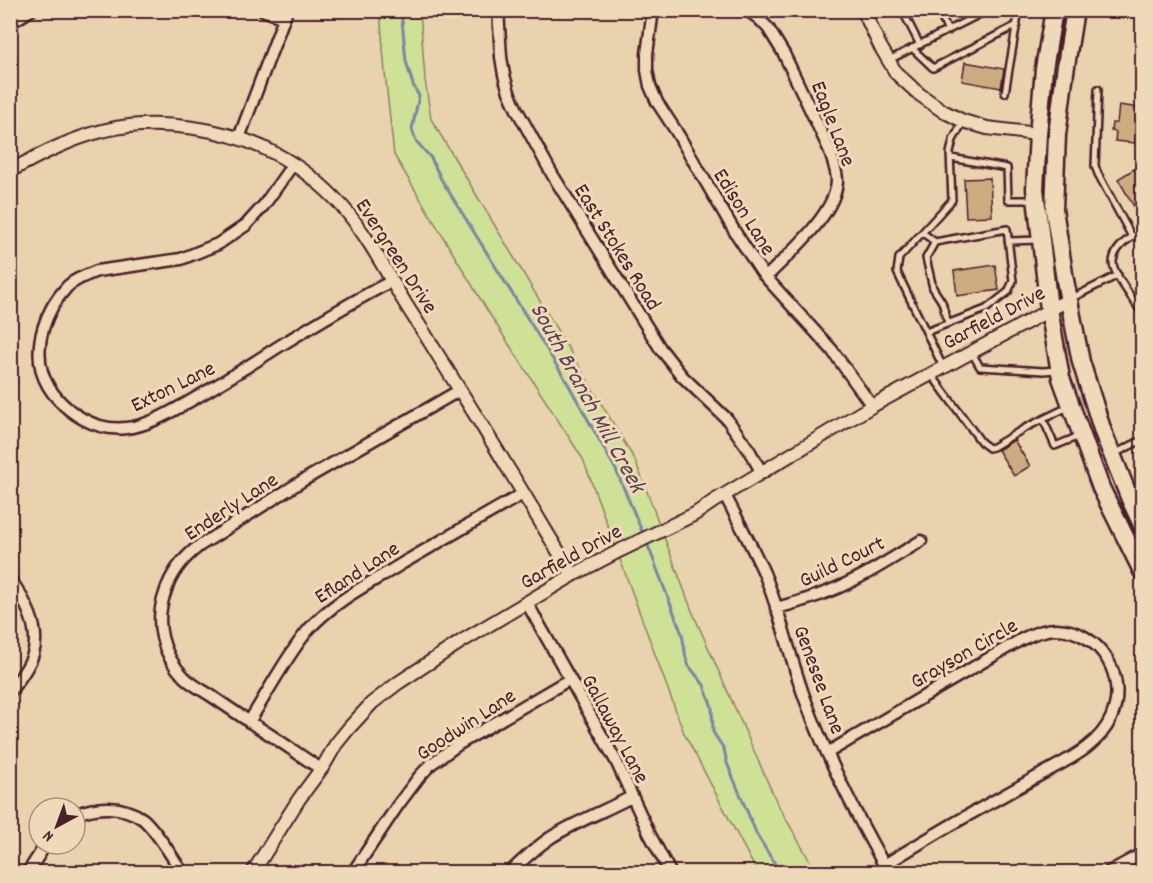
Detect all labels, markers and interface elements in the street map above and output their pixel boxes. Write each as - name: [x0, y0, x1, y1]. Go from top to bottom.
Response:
- street label: Eagle Lane: [801, 77, 862, 171]
- street label: Edison Lane: [704, 163, 782, 263]
- street label: East Stokes Road: [565, 178, 667, 317]
- street label: Evergreen Drive: [346, 193, 444, 321]
- street label: Garfield Drive: [938, 279, 1052, 359]
- water label: South Branch Mill Creek: [520, 297, 654, 502]
- street label: Exton Lane: [126, 354, 221, 422]
- street label: Enderly Lane: [179, 466, 285, 550]
- street label: Garfield Drive: [515, 517, 628, 599]
- street label: Guild Court: [795, 529, 891, 597]
- street label: Efland Lane: [309, 535, 407, 613]
- street label: Grayson Circle: [905, 612, 1024, 698]
- street label: Genesee Lane: [784, 622, 852, 739]
- street label: Gallaway Lane: [572, 669, 656, 790]
- street label: Goodwin Lane: [411, 682, 523, 770]
- north arrow: [27, 796, 87, 856]
- text: N: [38, 824, 59, 847]

